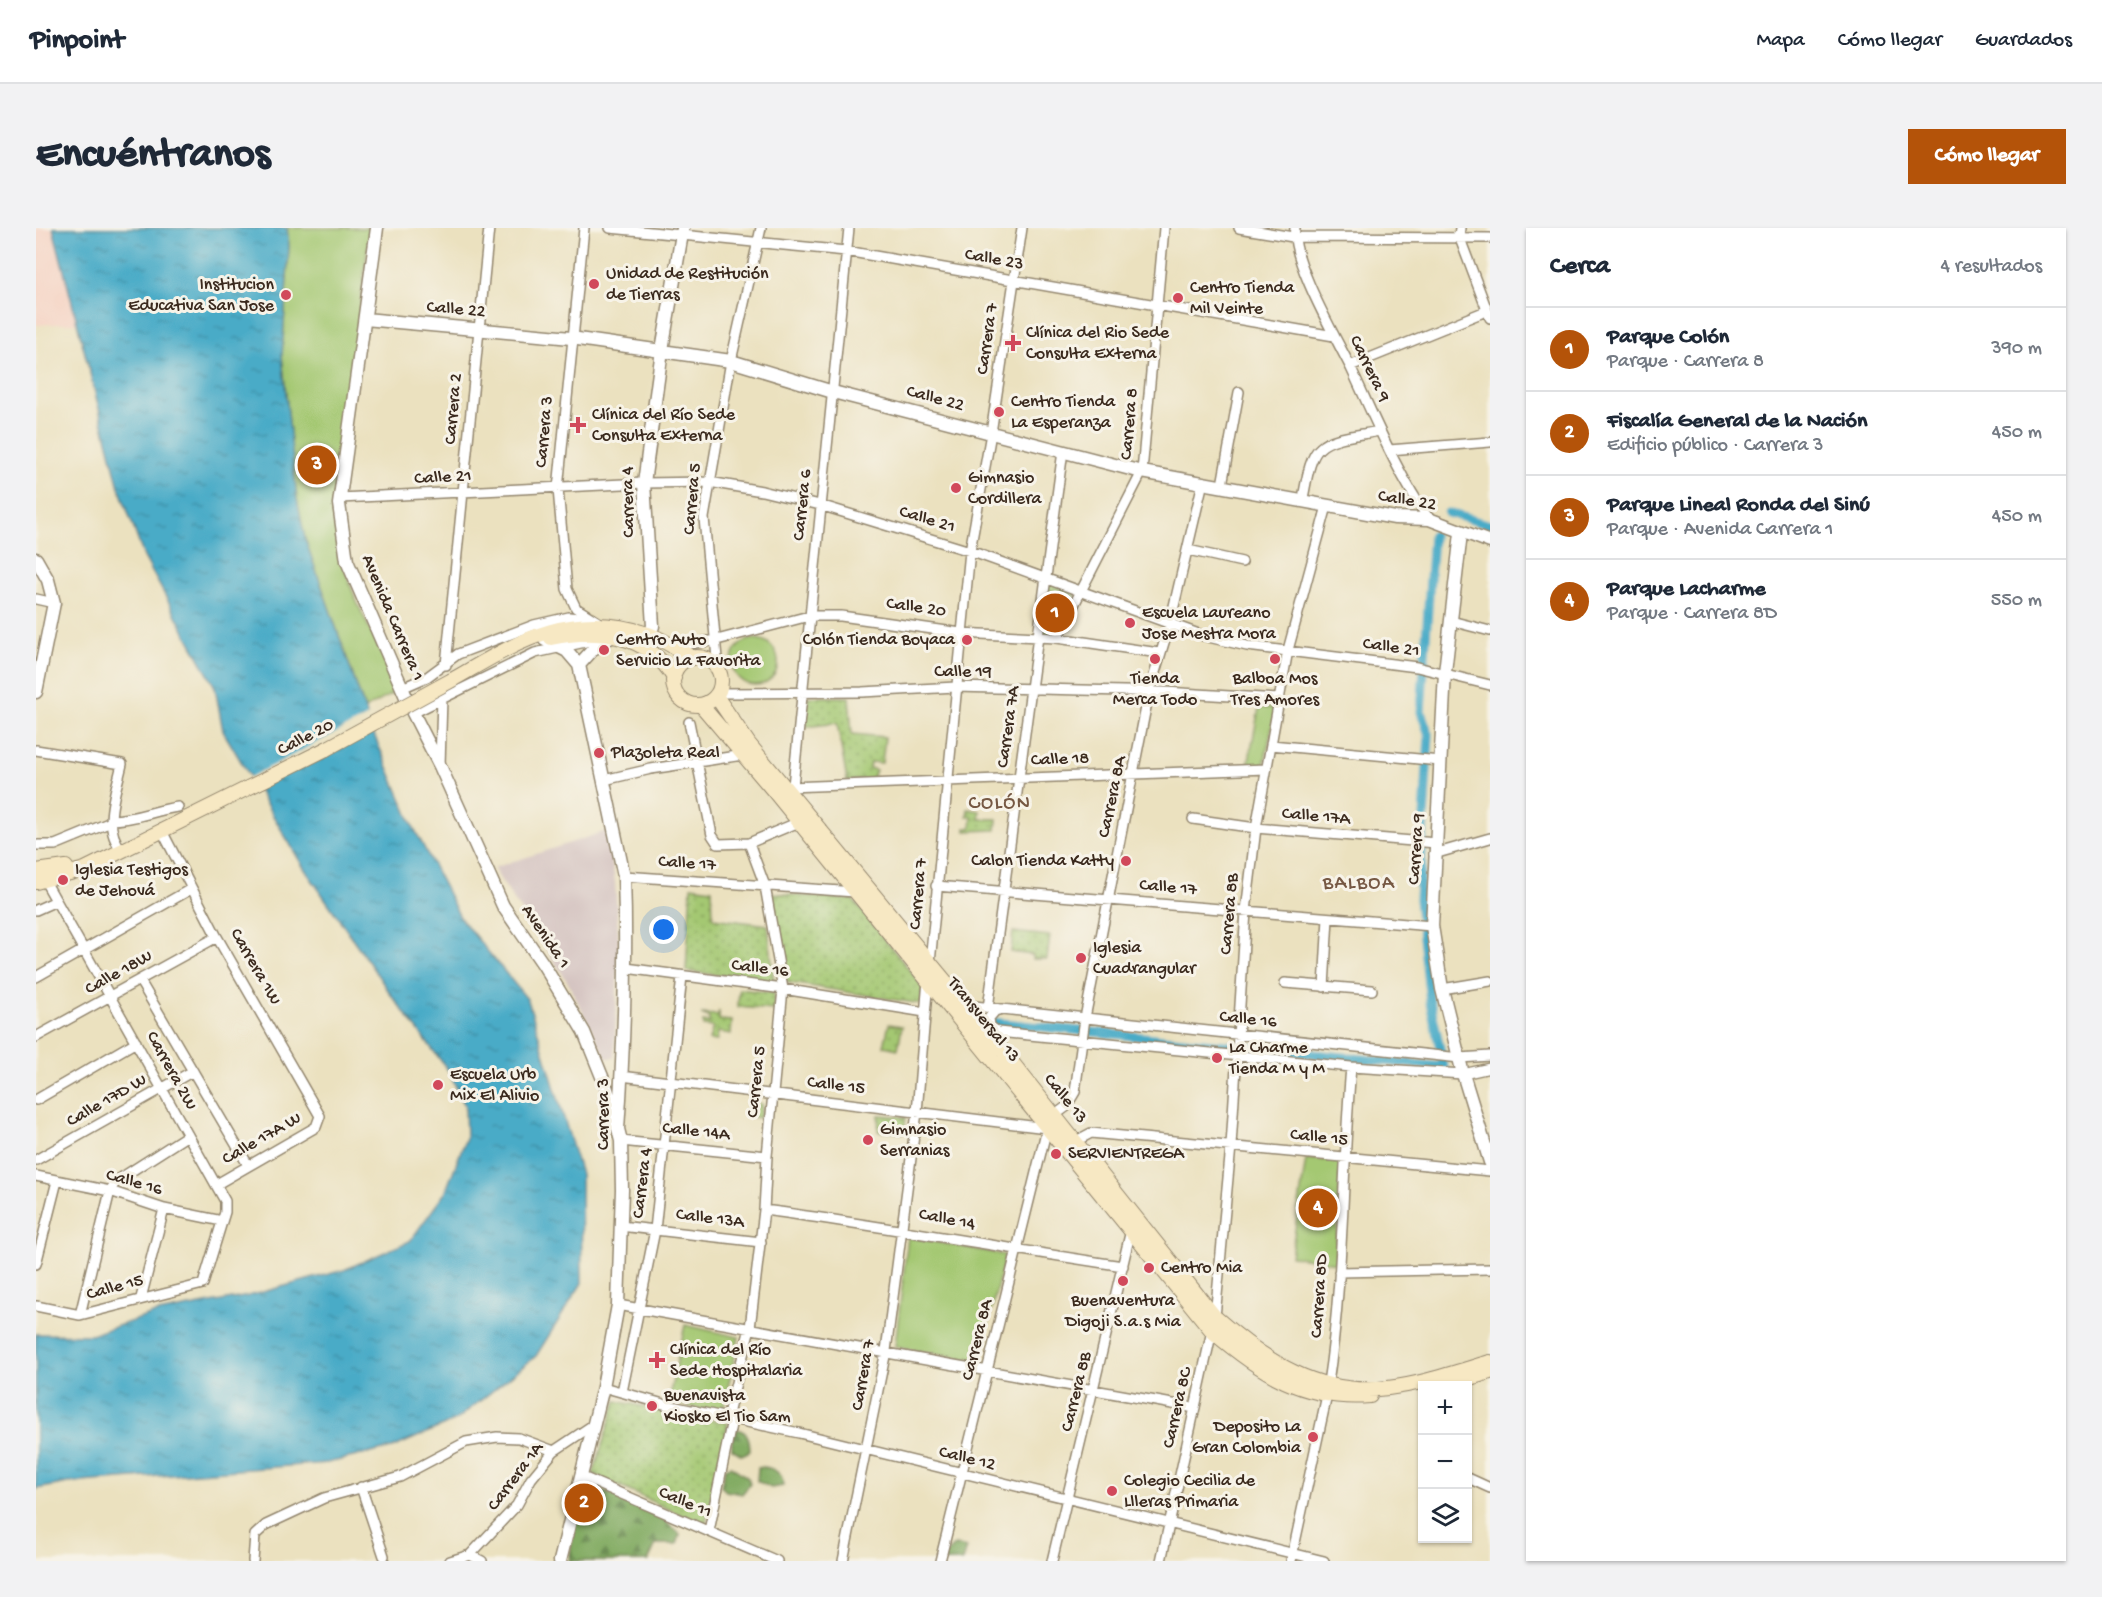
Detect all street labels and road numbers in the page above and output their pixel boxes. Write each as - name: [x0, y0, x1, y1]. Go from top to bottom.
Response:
- street label: Calle 23: [963, 245, 1025, 275]
- street label: Calle 22: [426, 297, 486, 323]
- street label: Carrera 7: [973, 301, 1003, 376]
- street label: Carrera 9: [1344, 332, 1394, 406]
- street label: Carrera 2: [440, 372, 468, 445]
- street label: Calle 22: [904, 381, 966, 417]
- street label: Carrera 8: [1116, 387, 1144, 461]
- street label: Carrera 3: [531, 395, 559, 469]
- street label: Carrera 5: [679, 462, 707, 536]
- street label: Calle 21: [414, 466, 472, 490]
- street label: Carrera 4: [618, 466, 640, 538]
- street label: Carrera 6: [789, 467, 817, 542]
- street label: Calle 22: [1376, 486, 1438, 516]
- street label: Calle 21: [897, 502, 957, 538]
- street label: Avenida Carrera 1: [356, 552, 428, 684]
- street label: Calle 20: [885, 593, 947, 623]
- street label: Calle 21: [1361, 634, 1421, 662]
- street label: Calle 19: [934, 662, 992, 683]
- street label: Carrera 7A: [993, 683, 1025, 769]
- street label: Calle 20: [274, 715, 338, 761]
- street label: Calle 18: [1030, 748, 1090, 772]
- street label: Carrera 8A: [1094, 753, 1132, 840]
- street label: Calle 17A: [1281, 804, 1352, 831]
- street label: Carrera 9: [1404, 813, 1430, 885]
- street label: Calle 17: [657, 852, 717, 877]
- street label: Carrera 7: [905, 857, 933, 931]
- street label: Carrera 8B: [1216, 872, 1244, 956]
- street label: Calle 17: [1138, 875, 1198, 901]
- street label: Avenida 1: [516, 901, 574, 973]
- street label: Carrera 1W: [225, 925, 285, 1009]
- street label: Calle 18W: [82, 946, 156, 1000]
- street label: Calle 16: [730, 955, 791, 983]
- street label: Transversal 13: [942, 972, 1024, 1067]
- street label: Calle 16: [1218, 1007, 1279, 1034]
- street label: Carrera 2W: [141, 1028, 201, 1114]
- street label: Carrera 5: [743, 1045, 771, 1119]
- street label: Calle 17D W: [63, 1070, 151, 1132]
- street label: Calle 13: [1039, 1070, 1091, 1128]
- street label: Calle 15: [806, 1072, 866, 1100]
- street label: Carrera 3: [594, 1078, 615, 1150]
- street label: Calle 17A W: [219, 1108, 305, 1170]
- street label: Calle 14A: [661, 1118, 732, 1146]
- street label: Calle 15: [1289, 1125, 1349, 1151]
- street label: Carrera 4: [628, 1146, 658, 1219]
- street label: Calle 16: [103, 1165, 165, 1201]
- street label: Calle 13A: [675, 1204, 747, 1234]
- street label: Calle 14: [917, 1204, 977, 1236]
- street label: Carrera 8D: [1307, 1253, 1333, 1339]
- street label: Calle 15: [84, 1270, 146, 1306]
- street label: Carrera 8A: [958, 1296, 999, 1383]
- street label: Carrera 7: [847, 1337, 881, 1412]
- street label: Carrera 8B: [1057, 1349, 1097, 1434]
- street label: Carrera 8C: [1159, 1364, 1198, 1450]
- street label: Carrera 1A: [483, 1438, 549, 1515]
- street label: Calle 12: [937, 1442, 998, 1476]
- street label: Calle 11: [655, 1482, 715, 1524]

